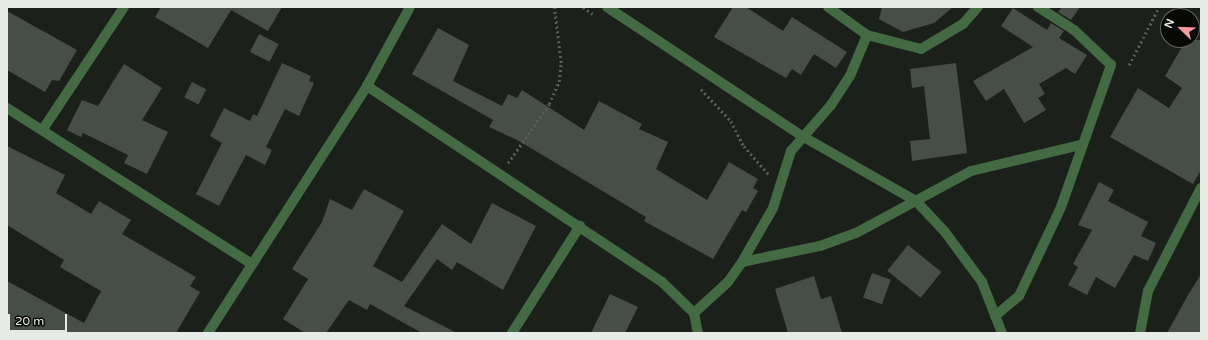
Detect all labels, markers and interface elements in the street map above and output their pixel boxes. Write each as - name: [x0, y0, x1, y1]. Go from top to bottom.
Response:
- north arrow: [1160, 8, 1200, 48]
- text: N: [1162, 17, 1177, 30]
- scale bar: [10, 306, 69, 332]
- text: 20 m: [15, 314, 44, 328]

